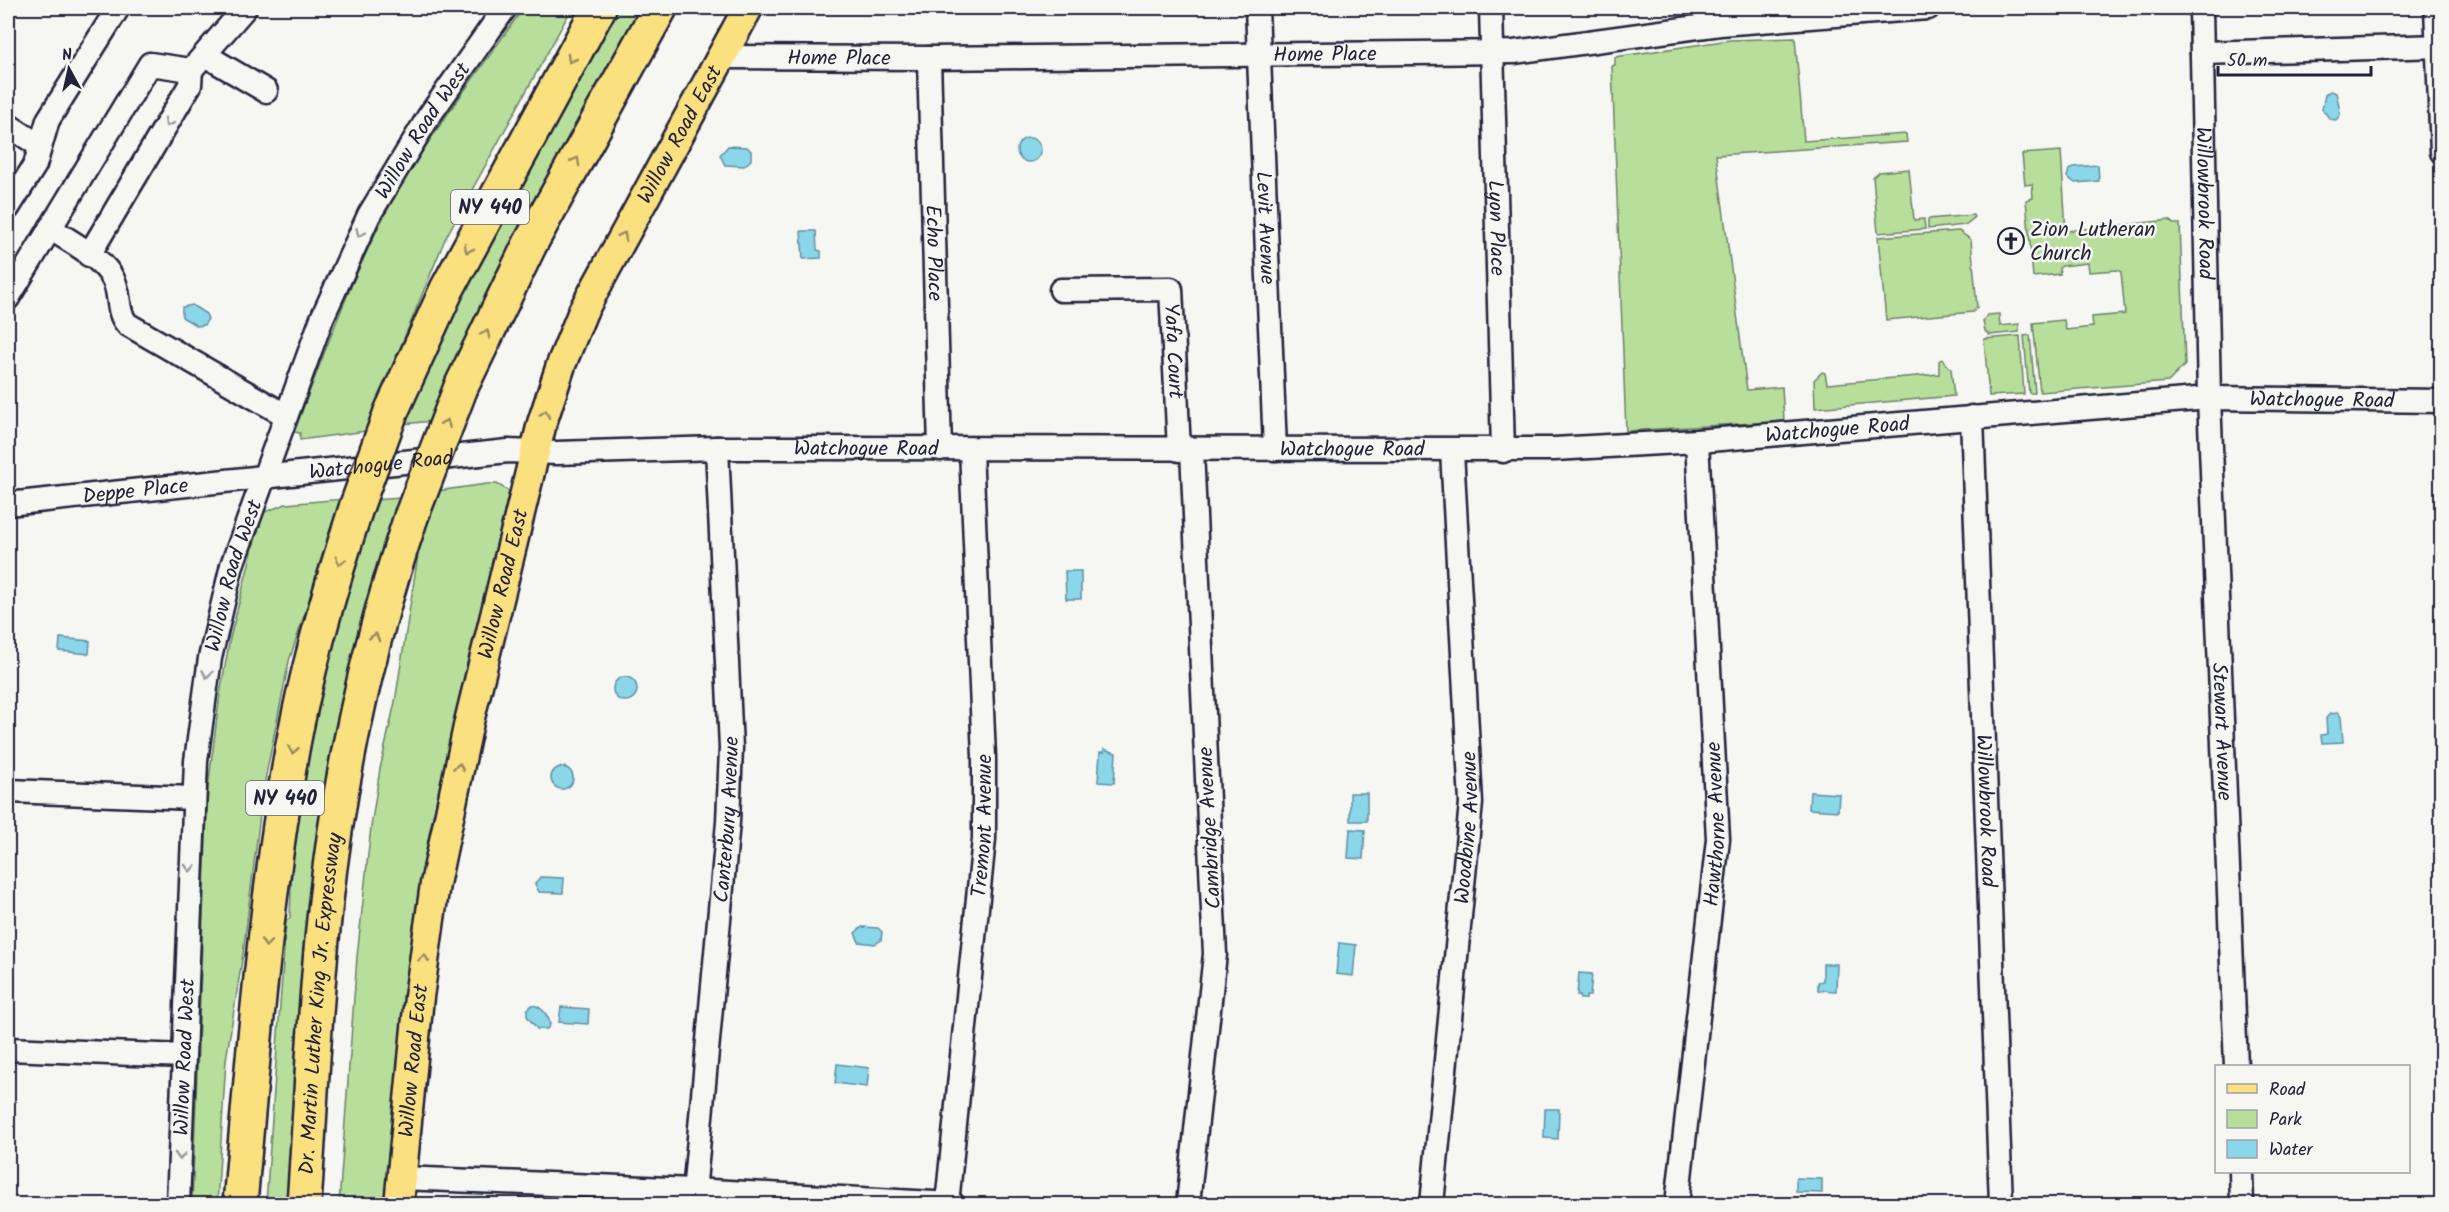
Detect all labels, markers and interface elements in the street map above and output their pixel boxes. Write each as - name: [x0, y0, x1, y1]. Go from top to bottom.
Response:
- street label: Home Place: [1273, 38, 1377, 72]
- north arrow: [39, 39, 99, 99]
- scale bar: [2218, 39, 2371, 77]
- street label: Home Place: [787, 42, 891, 76]
- text: N: [60, 43, 74, 69]
- text: 50 m: [2227, 47, 2267, 76]
- one-way arrow: [567, 53, 578, 63]
- street label: Willow Road West: [367, 55, 480, 206]
- street label: Willow Road East: [629, 59, 732, 210]
- one-way arrow: [164, 117, 175, 127]
- street label: Willowbrook Road: [2185, 126, 2222, 280]
- one-way arrow: [569, 157, 580, 167]
- street label: Levit Avenue: [1246, 171, 1283, 286]
- street label: Lyon Place: [1478, 180, 1513, 277]
- road number: NY 440: [451, 190, 529, 224]
- street label: Echo Place: [915, 204, 951, 302]
- place label: Zion Lutheran Church: [2030, 214, 2156, 271]
- church icon: Zion Lutheran Church: [1996, 226, 2026, 256]
- one-way arrow: [356, 227, 368, 238]
- one-way arrow: [616, 232, 627, 242]
- one-way arrow: [464, 242, 475, 253]
- street label: Yafa Court: [1154, 303, 1191, 400]
- one-way arrow: [478, 329, 490, 340]
- street label: Watchogue Road: [2249, 384, 2395, 418]
- street label: Watchogue Road: [1764, 408, 1911, 453]
- one-way arrow: [538, 409, 550, 420]
- one-way arrow: [439, 418, 451, 429]
- street label: Watchogue Road: [794, 433, 939, 466]
- street label: Watchogue Road: [1280, 434, 1425, 467]
- street label: Watchogue Road: [307, 442, 455, 490]
- street label: Deppe Place: [81, 470, 191, 514]
- street label: Willow Road West: [197, 494, 273, 655]
- street label: Willow Road East: [470, 505, 539, 663]
- one-way arrow: [335, 555, 347, 565]
- one-way arrow: [367, 632, 380, 642]
- street label: Stewart Avenue: [2202, 662, 2240, 802]
- one-way arrow: [202, 670, 214, 679]
- street label: Willowbrook Road: [1966, 734, 2004, 888]
- street label: Canterbury Avenue: [706, 735, 749, 904]
- street label: Hawthorne Avenue: [1696, 740, 1736, 908]
- one-way arrow: [287, 744, 300, 754]
- street label: Cambridge Avenue: [1190, 745, 1231, 910]
- street label: Woodbine Avenue: [1446, 750, 1489, 906]
- street label: Tremont Avenue: [963, 754, 1002, 899]
- one-way arrow: [451, 762, 464, 772]
- road number: NY 440: [246, 781, 324, 815]
- street label: Dr. Martin Luther King Jr. Expressway: [291, 831, 353, 1176]
- one-way arrow: [184, 864, 197, 873]
- one-way arrow: [261, 938, 273, 947]
- one-way arrow: [417, 954, 429, 963]
- street label: Willow Road West: [166, 977, 205, 1136]
- street label: Willow Road East: [391, 981, 439, 1139]
- legend: [2215, 1065, 2410, 1173]
- text: Road: [2269, 1076, 2306, 1105]
- text: Park: [2269, 1106, 2302, 1135]
- text: Water: [2269, 1136, 2314, 1165]
- one-way arrow: [174, 1152, 186, 1161]

